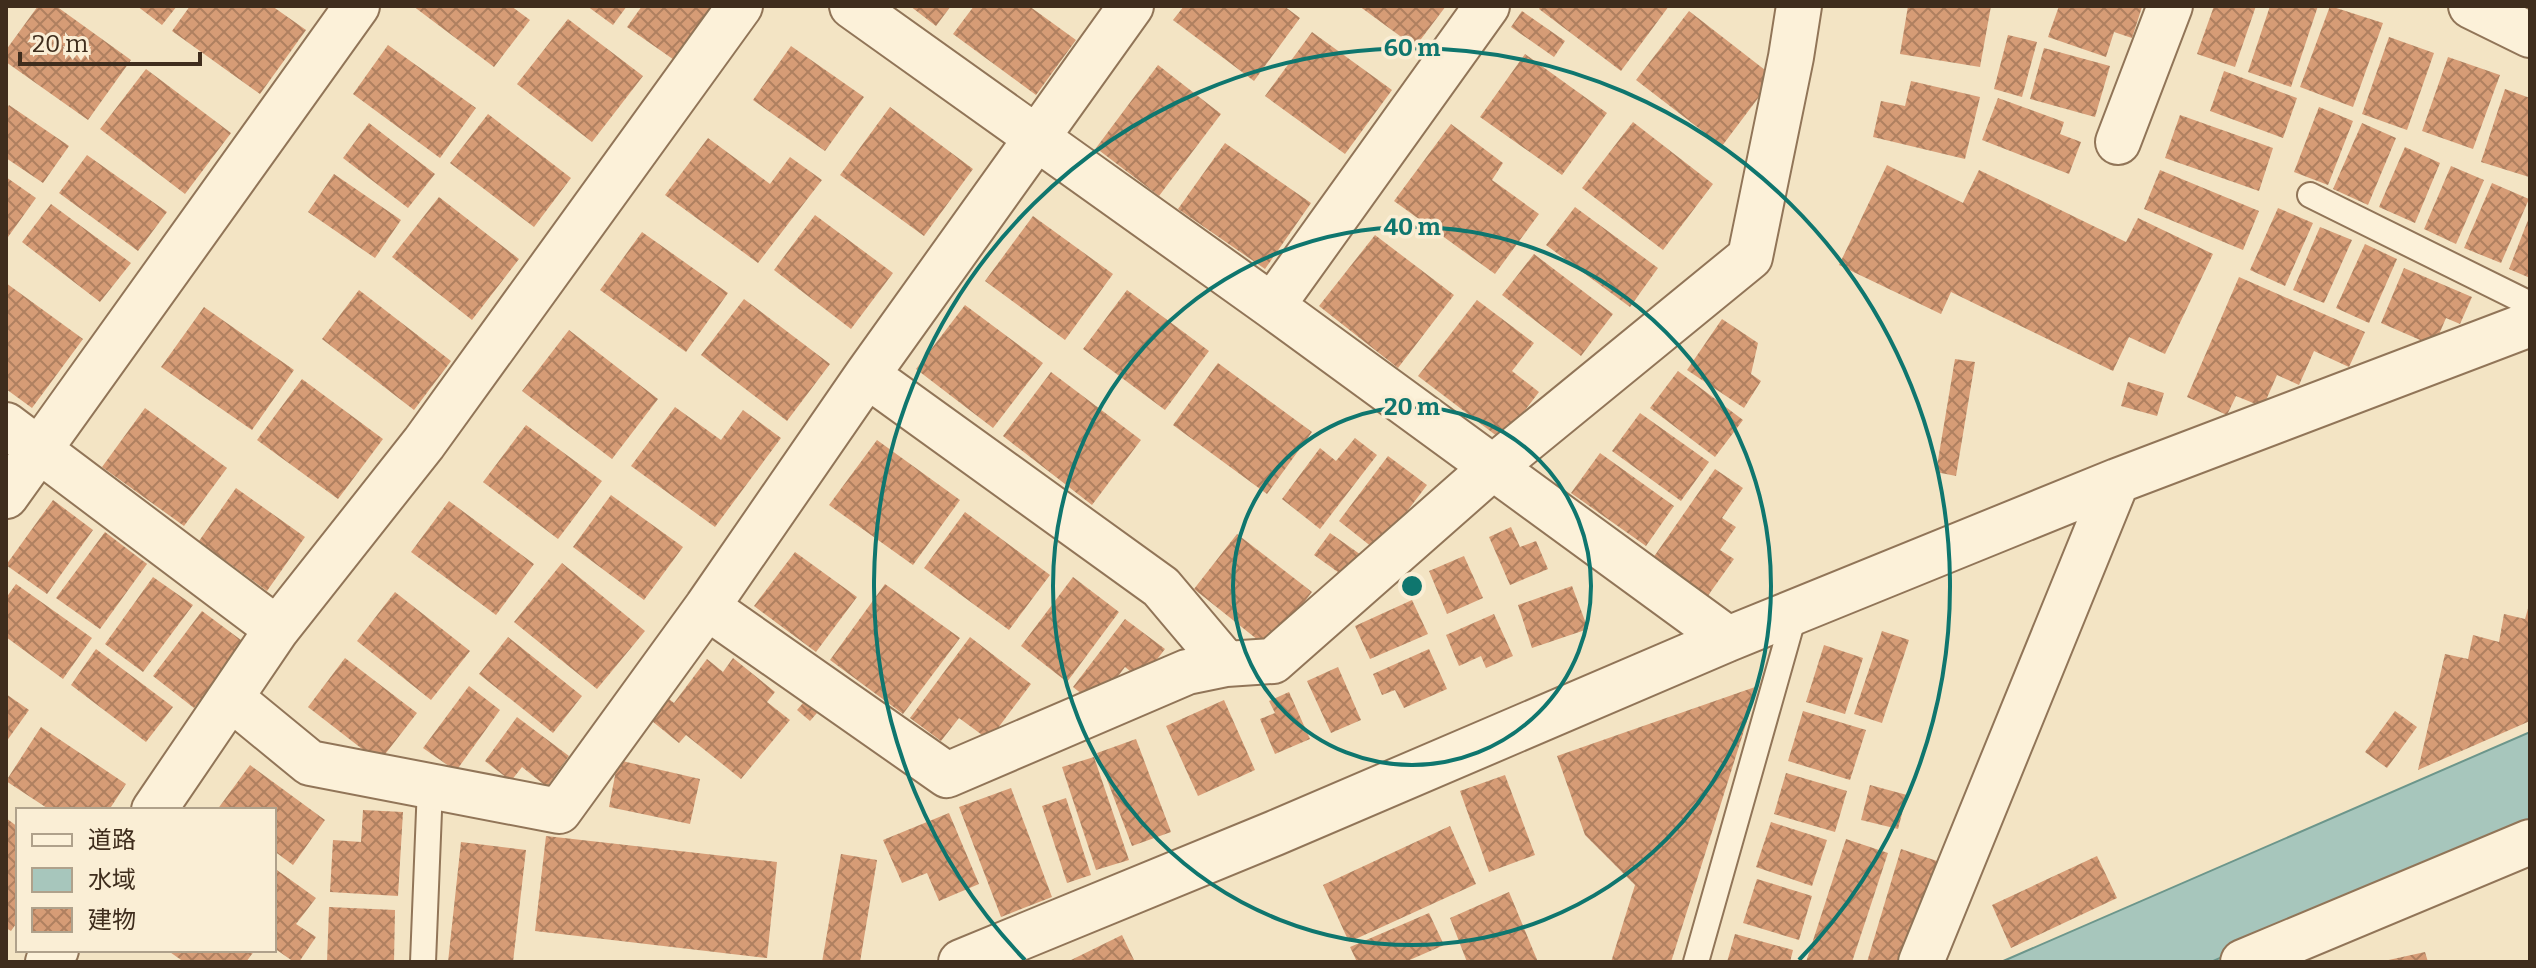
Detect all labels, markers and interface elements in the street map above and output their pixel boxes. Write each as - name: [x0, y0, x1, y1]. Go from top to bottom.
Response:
- scale bar: [20, 16, 200, 66]
- text: 20 m: [32, 30, 88, 58]
- text: 60 m: [1384, 34, 1440, 62]
- text: 40 m: [1383, 213, 1441, 241]
- text: 20 m: [1384, 393, 1440, 421]
- centre of rings: [1398, 572, 1426, 600]
- legend: [16, 808, 276, 952]
- text: 道路: [88, 826, 136, 854]
- text: 水域: [88, 866, 136, 894]
- text: 建物: [88, 906, 136, 934]

